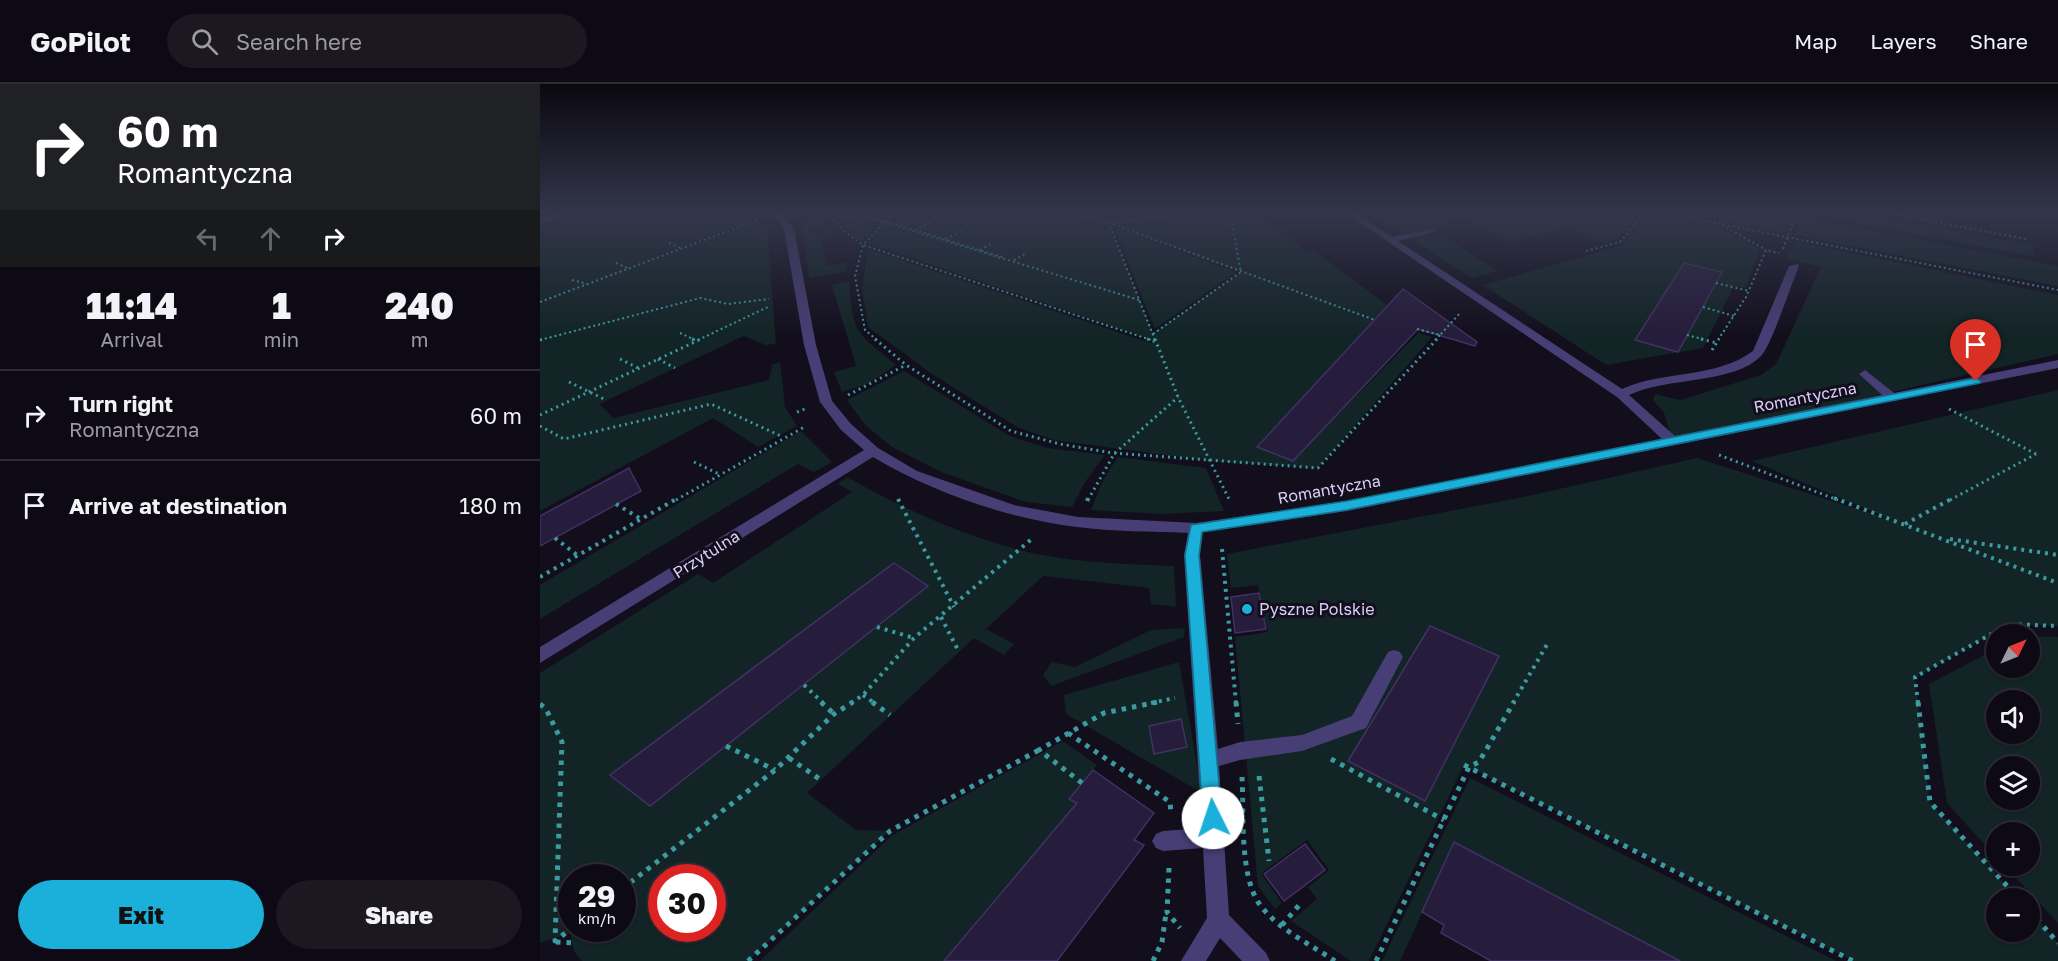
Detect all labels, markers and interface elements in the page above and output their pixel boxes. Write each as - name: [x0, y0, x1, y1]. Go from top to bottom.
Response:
- search box: [167, 14, 587, 68]
- text: GoPilot: [30, 25, 131, 58]
- icon: search: [188, 25, 221, 58]
- text: Search here: [236, 28, 362, 55]
- text: Map: [1794, 28, 1837, 54]
- text: Layers: [1870, 28, 1937, 54]
- text: Share: [1970, 28, 2028, 54]
- text: 60 m: [117, 106, 218, 156]
- icon: right: [18, 108, 96, 186]
- text: Romantyczna: [117, 157, 293, 189]
- icon: left: [191, 222, 224, 255]
- icon: ahead: [254, 222, 287, 255]
- icon: right: [317, 222, 350, 255]
- text: 11:14: [86, 284, 178, 327]
- text: 1: [272, 284, 291, 327]
- text: 240: [385, 284, 454, 327]
- pin: [1950, 319, 2001, 381]
- text: Arrival: [101, 327, 163, 351]
- text: min: [264, 327, 299, 351]
- text: m: [411, 327, 428, 351]
- icon: arrive: [1959, 328, 1992, 361]
- street label: Romantyczna: [1752, 377, 1858, 417]
- text: Turn right: [69, 390, 173, 417]
- icon: right: [18, 399, 51, 432]
- text: 60 m: [470, 402, 522, 429]
- text: Romantyczna: [69, 417, 199, 441]
- street label: Romantyczna: [1276, 470, 1382, 508]
- icon: arrive: [18, 489, 51, 522]
- text: Arrive at destination: [69, 492, 287, 519]
- text: 180 m: [459, 492, 522, 519]
- street label: Przytulna: [669, 526, 743, 582]
- place label: Pyszne Polskie: [1259, 599, 1375, 619]
- marker: Pyszne Polskie: [1240, 602, 1254, 616]
- north arrow: [1986, 624, 2040, 678]
- map controls: [1986, 624, 2040, 942]
- button: sound: [1986, 690, 2040, 744]
- button: layers: [1986, 756, 2040, 810]
- position arrow: [1181, 786, 1245, 850]
- button: +: [1986, 822, 2040, 876]
- speed limit sign: 30: [648, 864, 726, 942]
- text: 29: [578, 878, 616, 914]
- button: Exit: [18, 880, 264, 949]
- button: Share: [276, 880, 522, 949]
- button: −: [1986, 888, 2040, 942]
- text: km/h: [578, 909, 616, 927]

